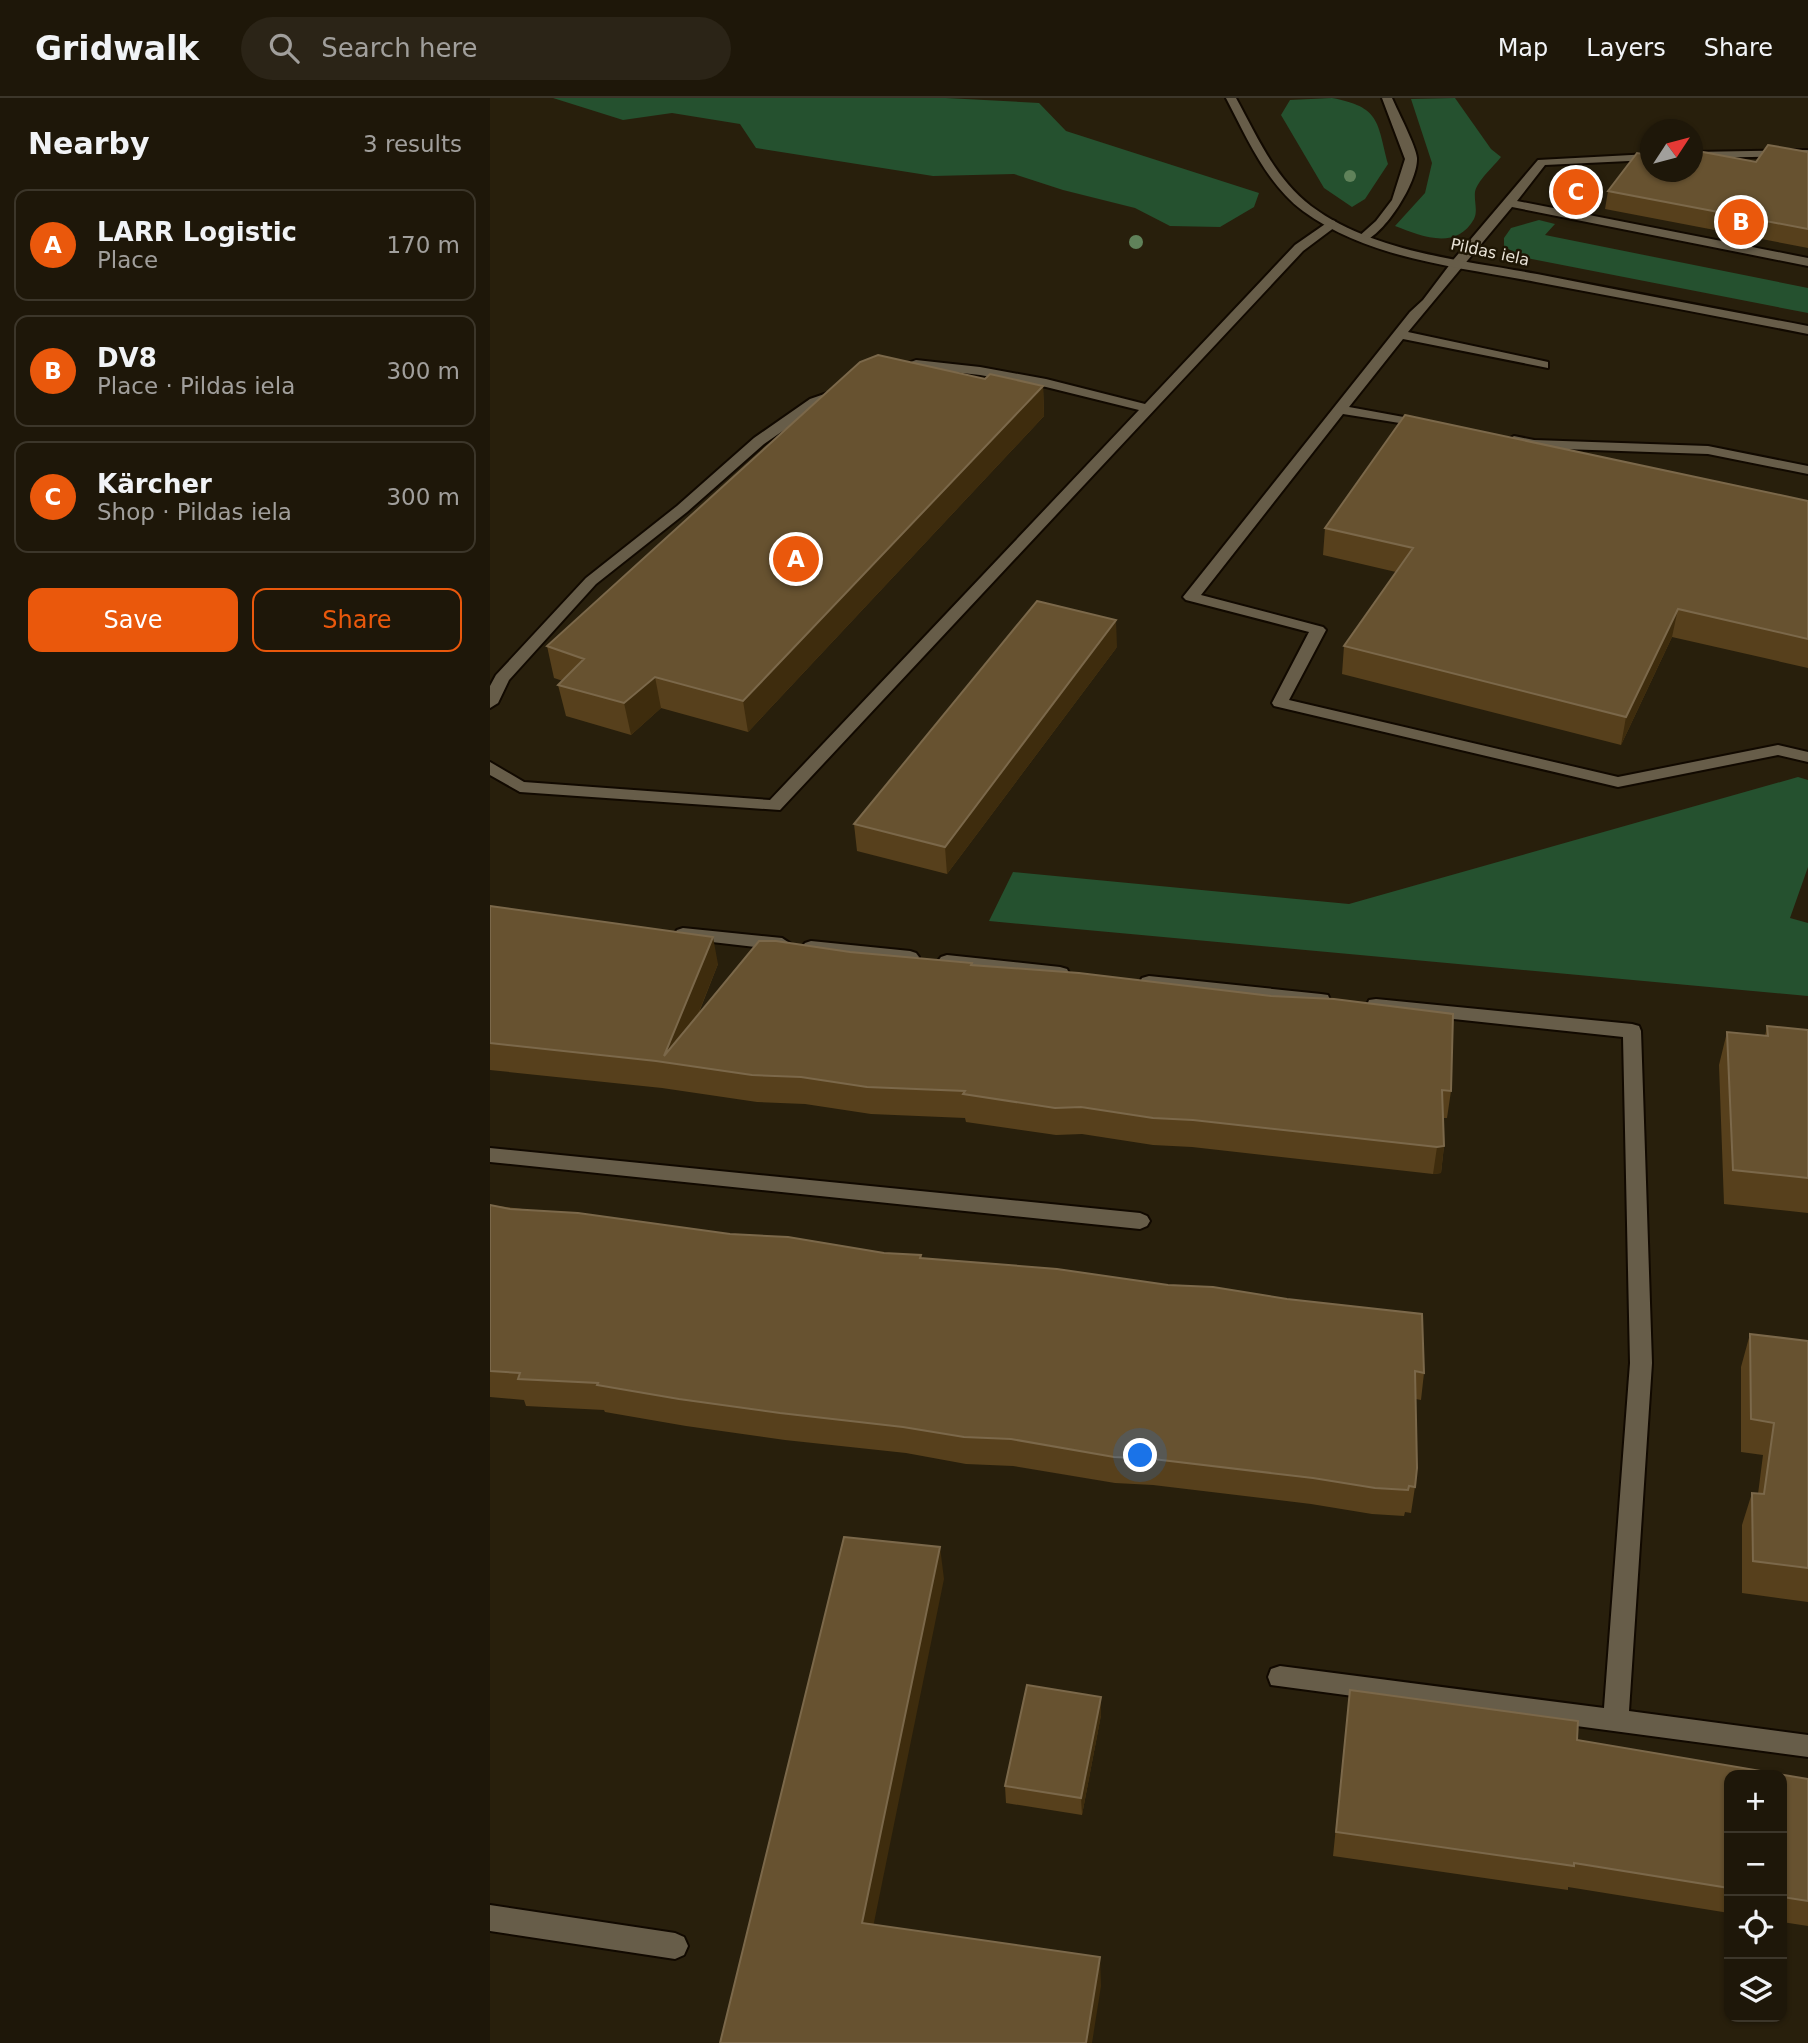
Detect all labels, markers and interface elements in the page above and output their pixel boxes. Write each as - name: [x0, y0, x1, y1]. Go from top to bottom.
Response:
- search box: [241, 17, 731, 80]
- text: Gridwalk: [35, 29, 199, 68]
- icon: search: [265, 29, 303, 67]
- text: Search here: [321, 33, 478, 63]
- text: Map: [1498, 34, 1548, 62]
- text: Layers: [1586, 34, 1666, 62]
- text: Share: [1704, 34, 1773, 62]
- north arrow: [1640, 119, 1703, 182]
- text: Nearby: [28, 126, 150, 161]
- text: 3 results: [363, 131, 462, 157]
- pin: C: [1553, 166, 1599, 218]
- pin: B: [1718, 196, 1764, 248]
- text: LARR Logistic: [97, 217, 297, 247]
- text: A: [44, 232, 62, 258]
- text: 170 m: [386, 232, 460, 258]
- street label: Pildas iela: [1449, 234, 1531, 270]
- text: Place: [97, 247, 158, 273]
- text: DV8: [97, 343, 157, 373]
- text: B: [44, 358, 62, 384]
- text: 300 m: [386, 358, 460, 384]
- text: Place · Pildas iela: [97, 373, 295, 399]
- text: Kärcher: [97, 469, 212, 499]
- text: C: [45, 484, 61, 510]
- text: 300 m: [386, 484, 460, 510]
- text: Shop · Pildas iela: [97, 499, 292, 525]
- pin: A: [773, 533, 819, 585]
- button: Save: [28, 588, 238, 652]
- button: Share: [252, 588, 462, 652]
- your location: [1123, 1438, 1157, 1472]
- map controls: [1724, 1770, 1787, 2022]
- button: +: [1724, 1770, 1787, 1833]
- button: −: [1724, 1833, 1787, 1896]
- button: locate: [1724, 1896, 1787, 1959]
- button: layers: [1724, 1959, 1787, 2022]

